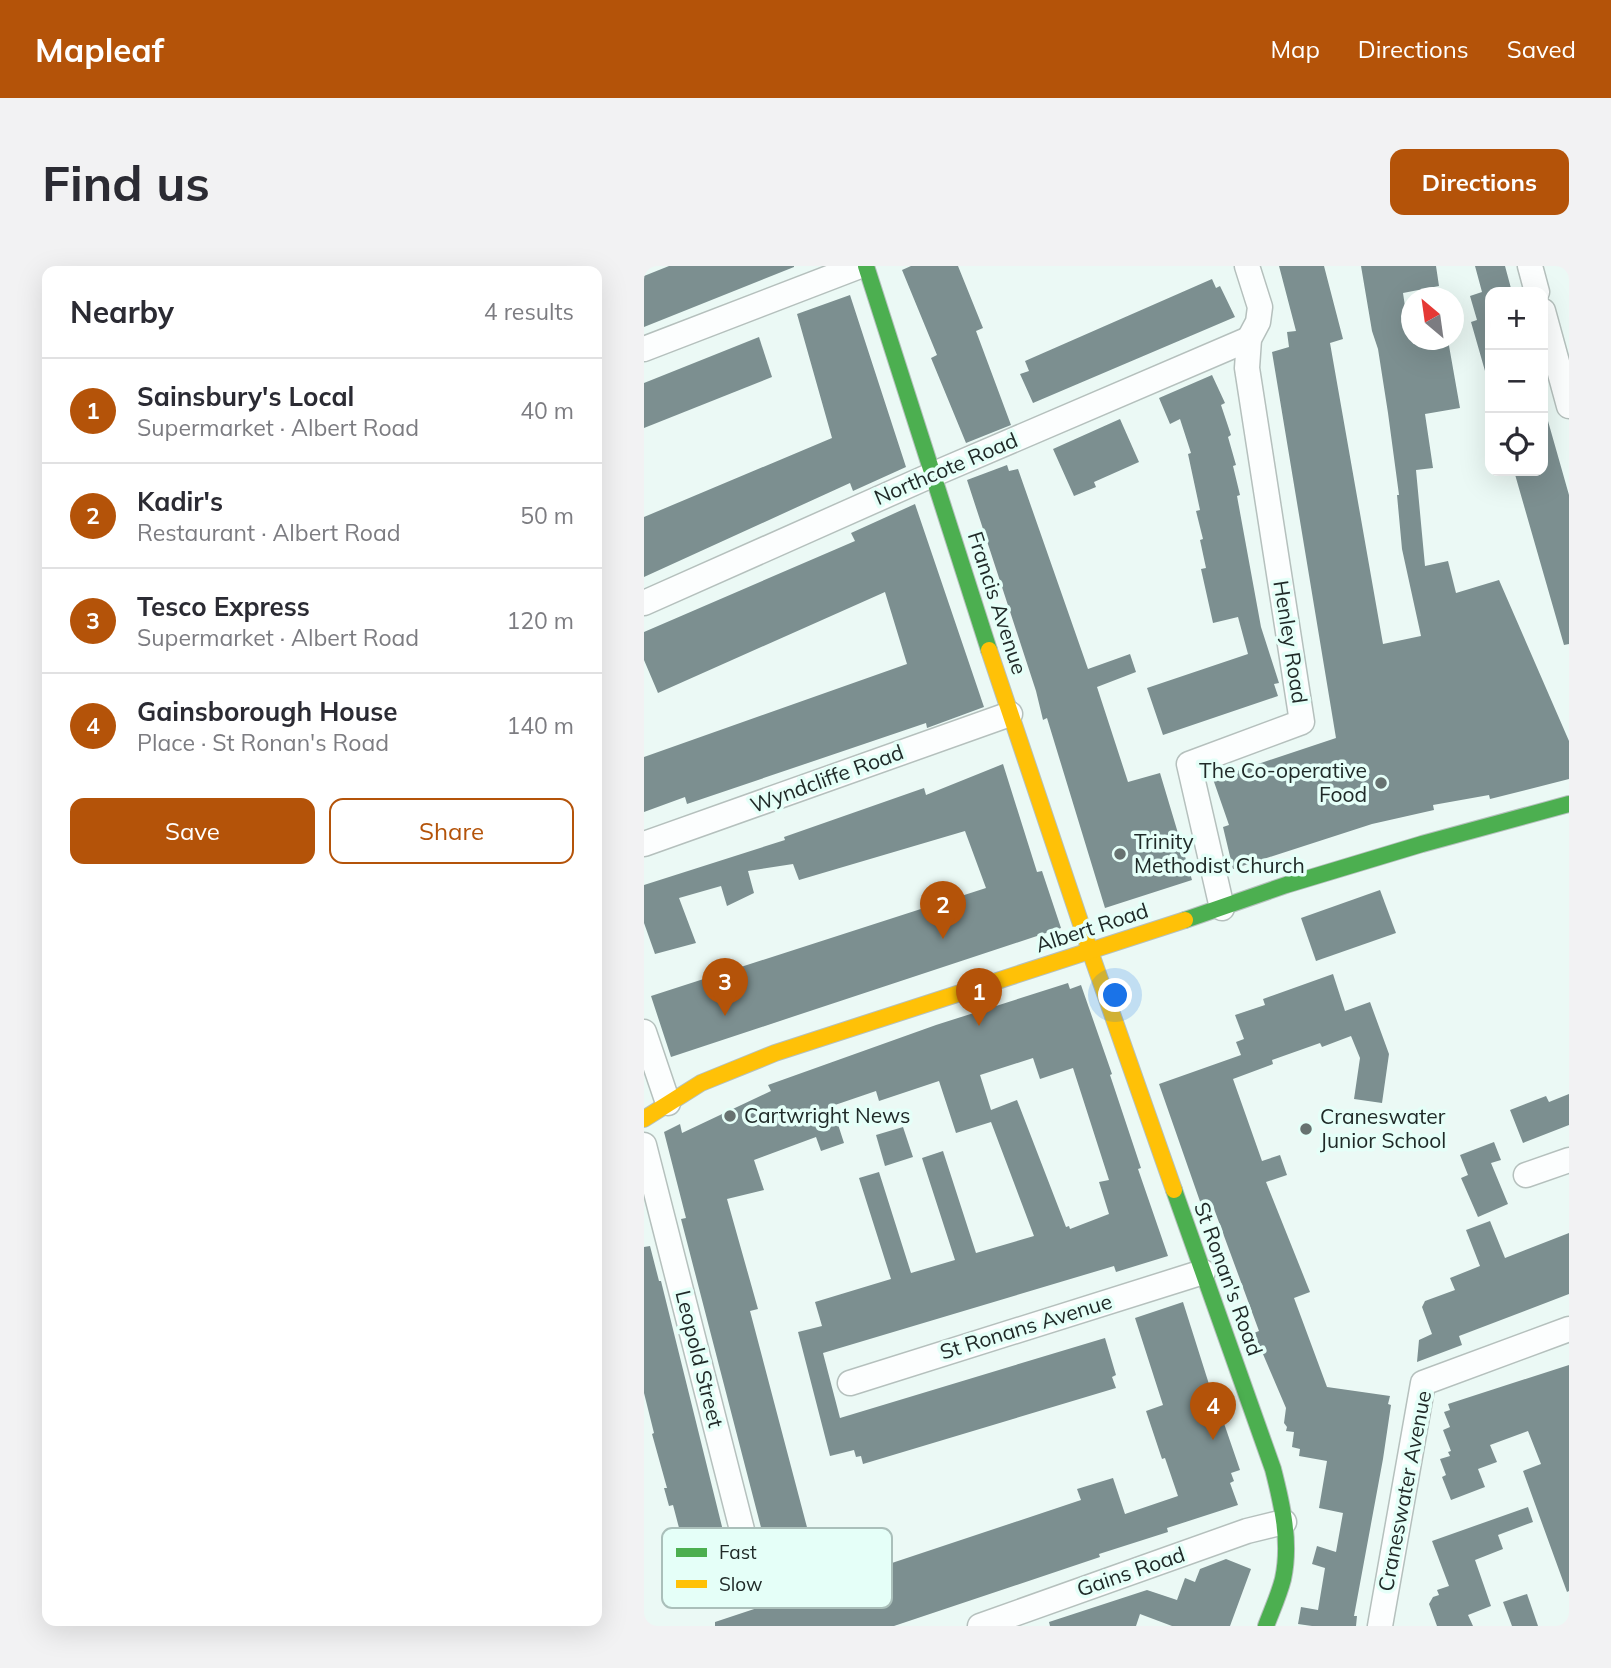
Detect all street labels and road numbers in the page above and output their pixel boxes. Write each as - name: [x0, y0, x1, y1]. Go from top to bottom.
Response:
- street label: Northcote Road: [870, 426, 1021, 510]
- street label: Francis Avenue: [963, 528, 1033, 677]
- street label: Henley Road: [1268, 578, 1314, 705]
- street label: Wyndcliffe Road: [746, 738, 907, 818]
- street label: Albert Road: [1032, 897, 1151, 957]
- street label: St Ronan's Road: [1189, 1198, 1269, 1359]
- street label: Leopold Street: [670, 1287, 730, 1430]
- street label: St Ronans Avenue: [937, 1288, 1115, 1365]
- street label: Craneswater Avenue: [1372, 1388, 1436, 1593]
- street label: Gains Road: [1073, 1540, 1188, 1602]

